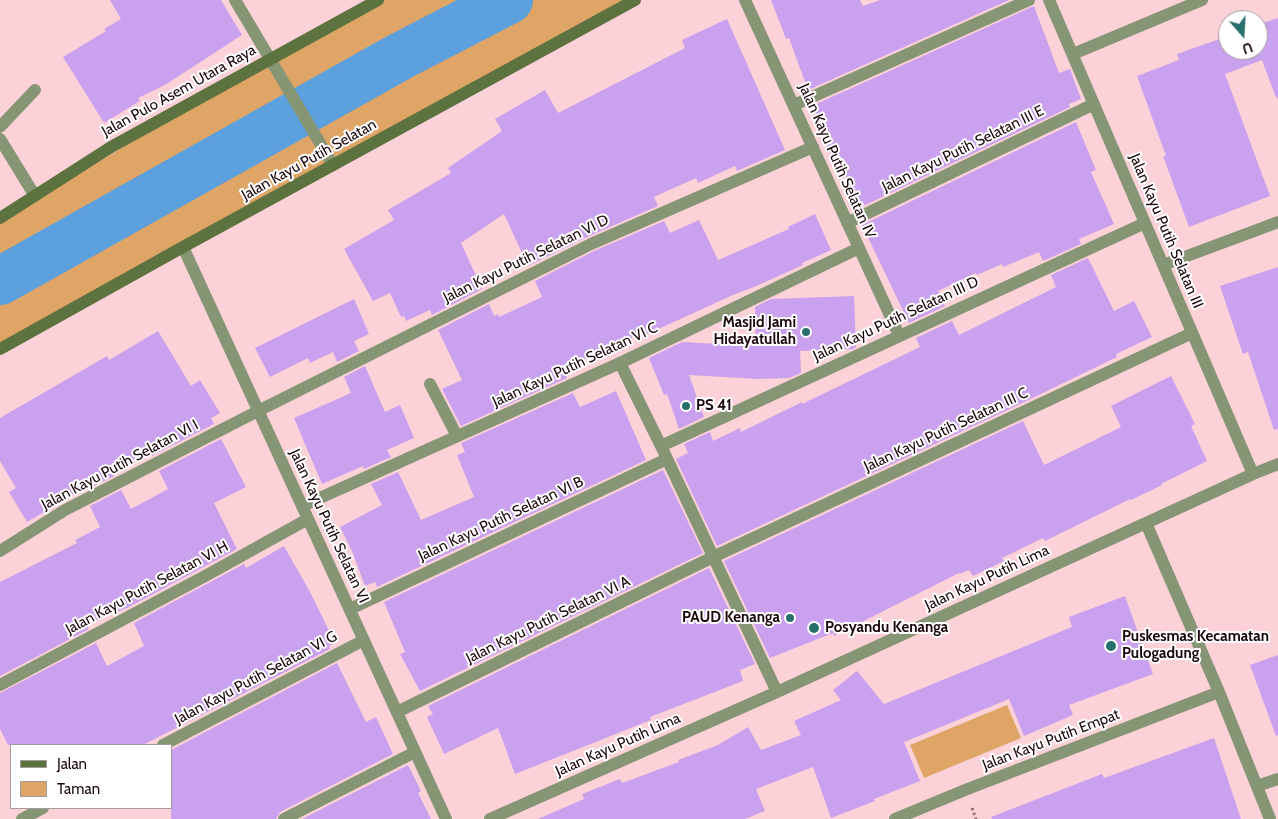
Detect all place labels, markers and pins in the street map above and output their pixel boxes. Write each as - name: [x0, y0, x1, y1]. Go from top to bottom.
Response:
- place label: Masjid Jami Hidayatullah: [713, 314, 796, 349]
- marker: Masjid Jami Hidayatullah: [800, 326, 812, 338]
- place label: PS 41: [696, 397, 732, 415]
- marker: PS 41: [680, 400, 692, 412]
- place label: PAUD Kenanga: [682, 609, 780, 627]
- marker: PAUD Kenanga: [784, 612, 796, 624]
- place label: Posyandu Kenanga: [825, 619, 948, 637]
- marker: Posyandu Kenanga: [807, 621, 821, 635]
- place label: Puskesmas Kecamatan Pulogadung: [1122, 628, 1269, 663]
- marker: Puskesmas Kecamatan Pulogadung: [1104, 639, 1118, 653]

